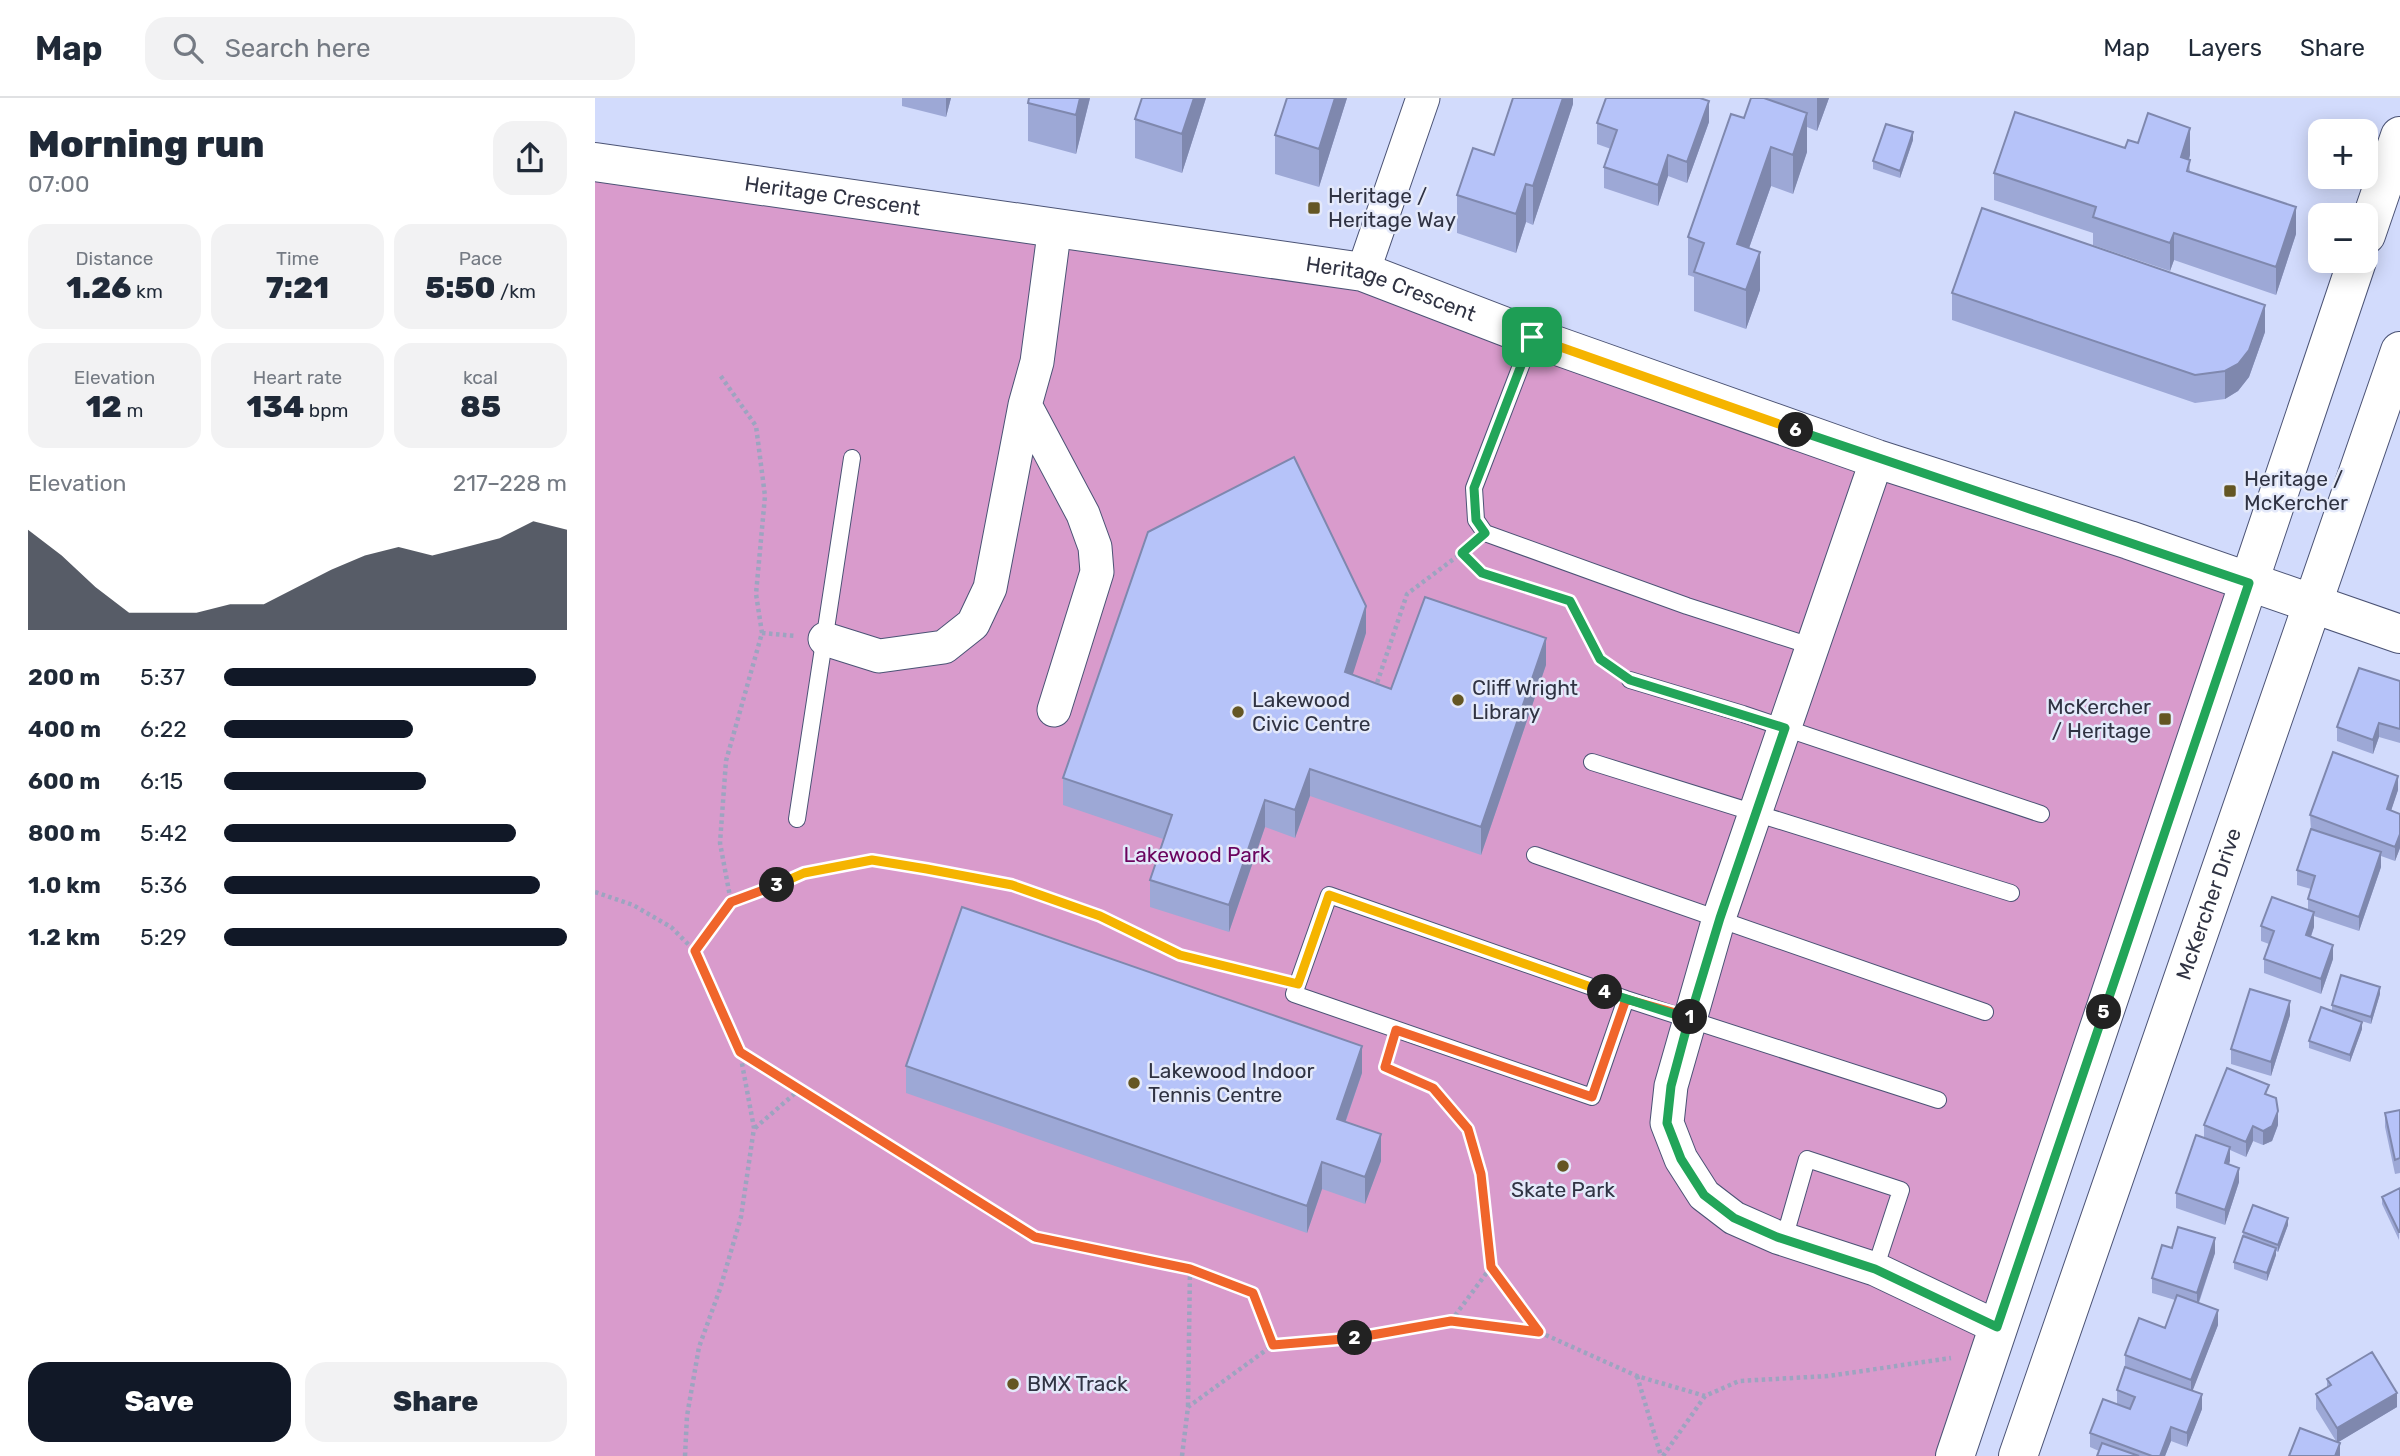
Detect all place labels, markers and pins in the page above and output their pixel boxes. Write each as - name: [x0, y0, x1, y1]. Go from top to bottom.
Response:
- place label: Heritage / Heritage Way: [1328, 183, 1456, 232]
- marker: Heritage / Heritage Way: [1306, 200, 1322, 216]
- pin: [1502, 307, 1562, 367]
- pin: 6: [1779, 412, 1813, 448]
- place label: Heritage / McKercher: [2244, 466, 2348, 515]
- marker: Heritage / McKercher: [2222, 483, 2238, 499]
- place label: Cliff Wright Library: [1472, 675, 1578, 724]
- place label: Lakewood Civic Centre: [1252, 687, 1371, 736]
- marker: Cliff Wright Library: [1450, 692, 1466, 708]
- place label: McKercher / Heritage: [2047, 694, 2151, 743]
- marker: Lakewood Civic Centre: [1230, 704, 1246, 720]
- marker: McKercher / Heritage: [2157, 711, 2173, 727]
- pin: 3: [759, 868, 795, 902]
- pin: 4: [1587, 974, 1623, 1010]
- pin: 5: [2087, 995, 2121, 1030]
- pin: 1: [1673, 1000, 1707, 1034]
- place label: Lakewood Indoor Tennis Centre: [1148, 1058, 1315, 1107]
- marker: Lakewood Indoor Tennis Centre: [1126, 1075, 1142, 1091]
- marker: Skate Park: [1555, 1158, 1571, 1174]
- place label: Skate Park: [1511, 1177, 1615, 1202]
- pin: 2: [1337, 1320, 1373, 1356]
- place label: BMX Track: [1027, 1371, 1128, 1396]
- marker: BMX Track: [1005, 1376, 1021, 1392]

